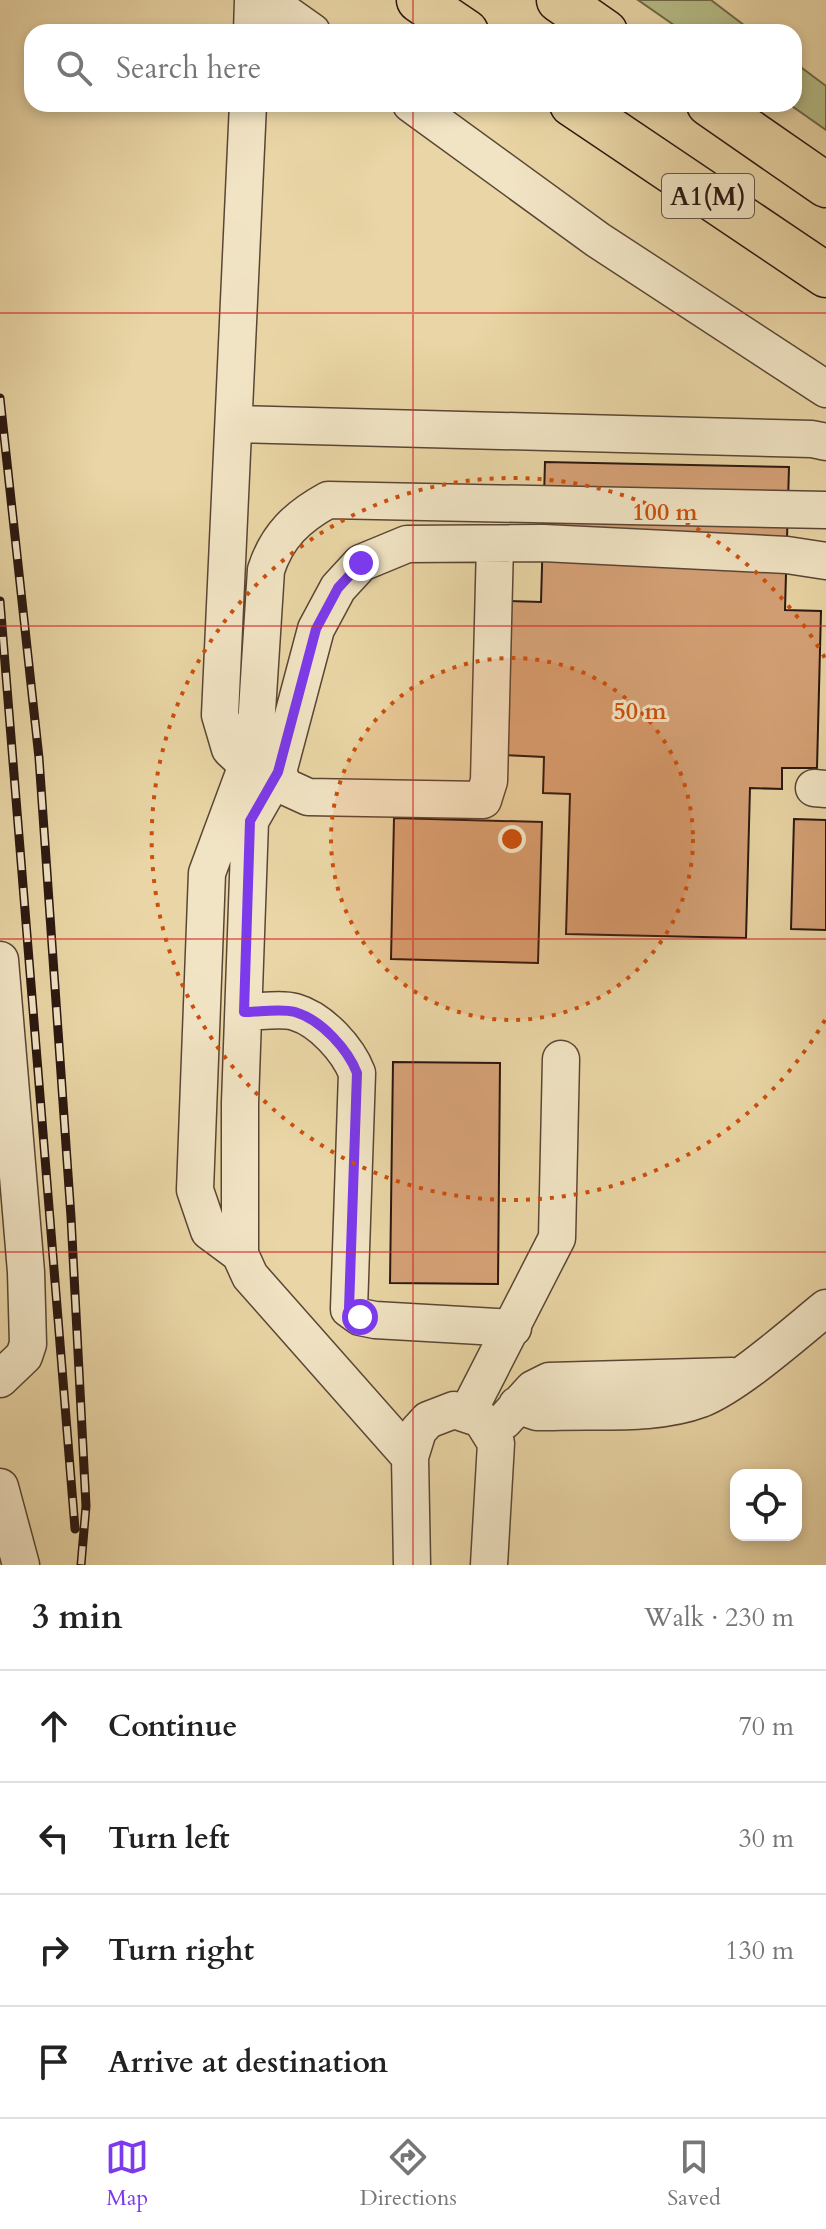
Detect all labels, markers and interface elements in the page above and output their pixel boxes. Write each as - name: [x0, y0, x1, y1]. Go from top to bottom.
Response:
- search box: [24, 24, 802, 112]
- icon: search: [52, 46, 96, 90]
- text: Search here: [116, 48, 261, 89]
- road number: A1(M): [662, 174, 754, 218]
- text: 100 m: [632, 496, 699, 529]
- route end: [343, 545, 379, 581]
- text: 50 m: [613, 695, 667, 728]
- centre of rings: [498, 825, 526, 853]
- route start: [342, 1299, 378, 1335]
- map controls: [730, 1469, 802, 1541]
- button: locate: [730, 1469, 802, 1541]
- text: 3 min: [32, 1594, 123, 1640]
- text: Walk · 230 m: [644, 1600, 794, 1635]
- icon: ahead: [32, 1704, 76, 1748]
- text: Continue: [108, 1706, 237, 1747]
- text: 70 m: [738, 1709, 794, 1744]
- icon: left: [32, 1816, 76, 1860]
- text: Turn left: [108, 1818, 230, 1859]
- text: 30 m: [738, 1821, 794, 1856]
- icon: right: [32, 1928, 76, 1972]
- text: Turn right: [108, 1930, 254, 1971]
- text: 130 m: [725, 1933, 794, 1968]
- icon: arrive: [32, 2040, 76, 2084]
- text: Arrive at destination: [108, 2042, 388, 2083]
- tab: Map: [105, 2135, 149, 2213]
- tab: Directions: [360, 2135, 457, 2213]
- tab: Saved: [667, 2135, 721, 2213]

